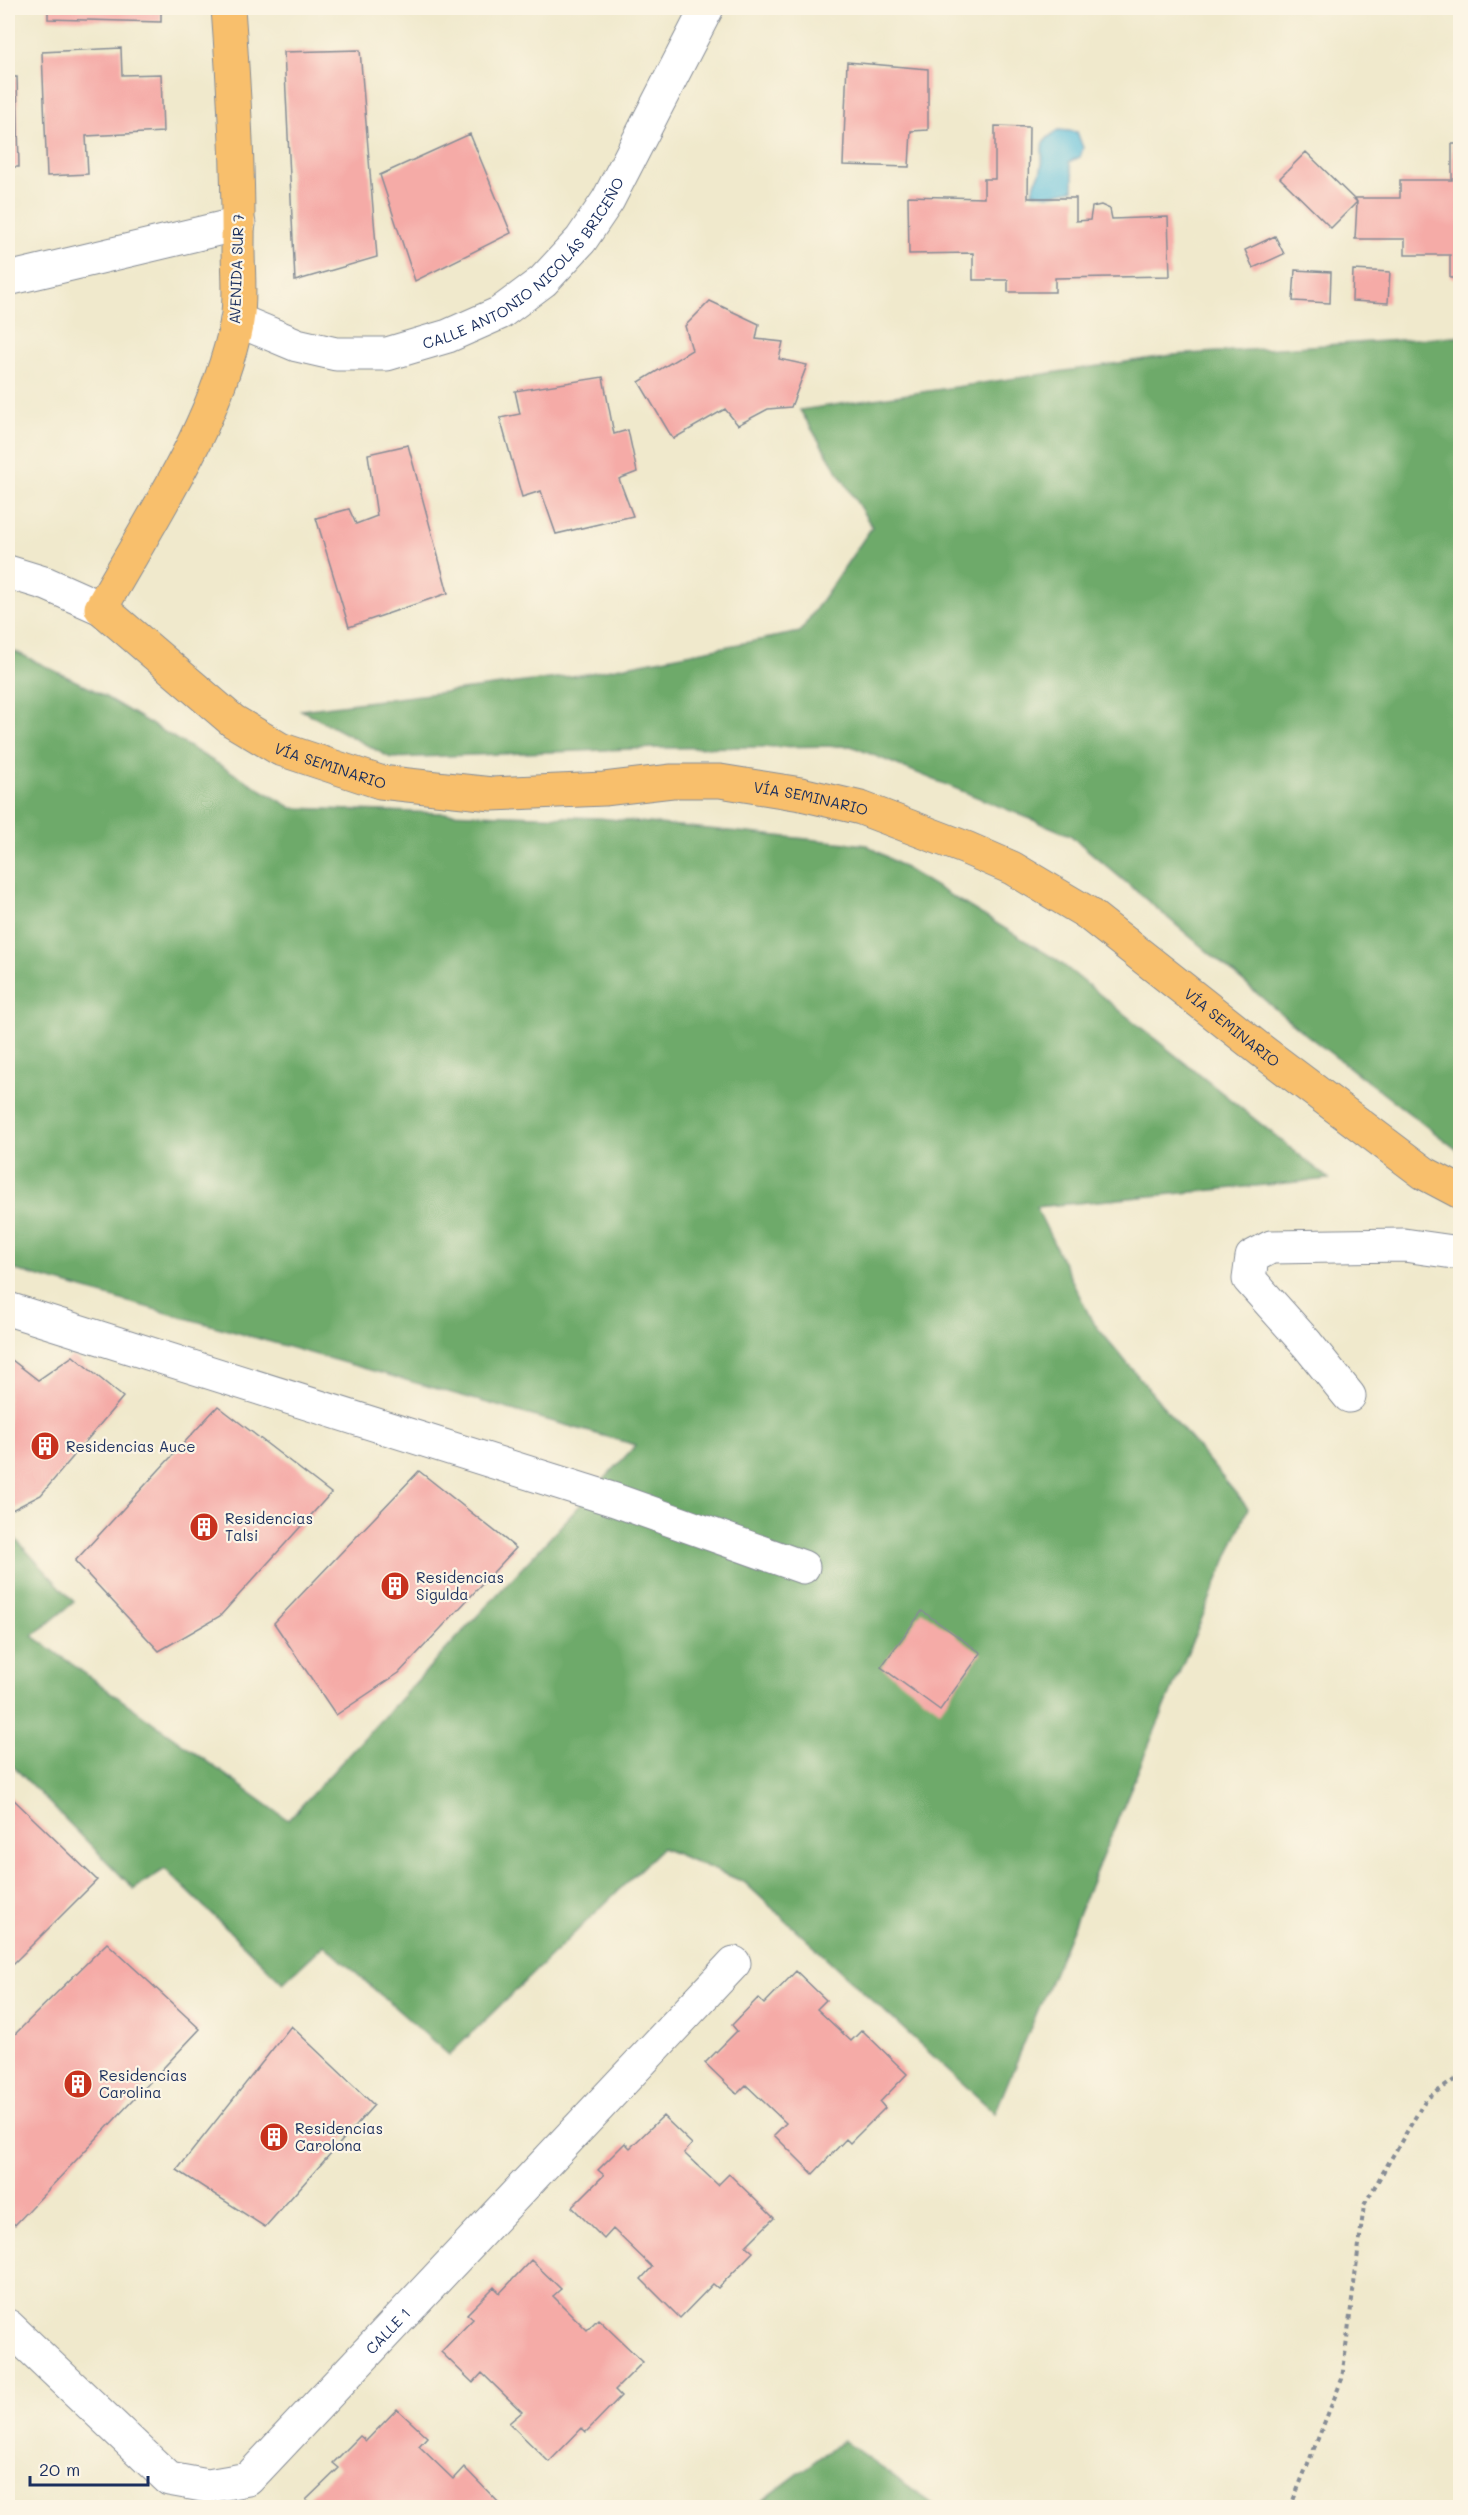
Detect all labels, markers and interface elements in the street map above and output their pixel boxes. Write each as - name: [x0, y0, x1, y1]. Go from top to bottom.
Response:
- street label: CALLE ANTONIO NICOLÁS BRICEÑO: [420, 174, 628, 353]
- street label: AVENIDA SUR 7: [224, 213, 248, 325]
- street label: VÍA SEMINARIO: [270, 738, 387, 793]
- street label: VÍA SEMINARIO: [752, 777, 871, 820]
- street label: VÍA SEMINARIO: [1180, 983, 1284, 1071]
- building icon: Residencias Auce: [29, 1430, 61, 1462]
- place label: Residencias Auce: [66, 1436, 195, 1456]
- place label: Residencias Talsi: [225, 1508, 313, 1545]
- building icon: Residencias Talsi: [188, 1511, 220, 1543]
- place label: Residencias Sigulda: [416, 1567, 504, 1604]
- building icon: Residencias Sigulda: [379, 1570, 411, 1602]
- place label: Residencias Carolina: [99, 2065, 187, 2102]
- building icon: Residencias Carolina: [62, 2068, 94, 2100]
- place label: Residencias Carolona: [295, 2118, 383, 2155]
- building icon: Residencias Carolona: [258, 2121, 290, 2153]
- street label: CALLE 1: [361, 2303, 414, 2358]
- scale bar: [30, 2449, 148, 2487]
- text: 20 m: [39, 2457, 80, 2481]

